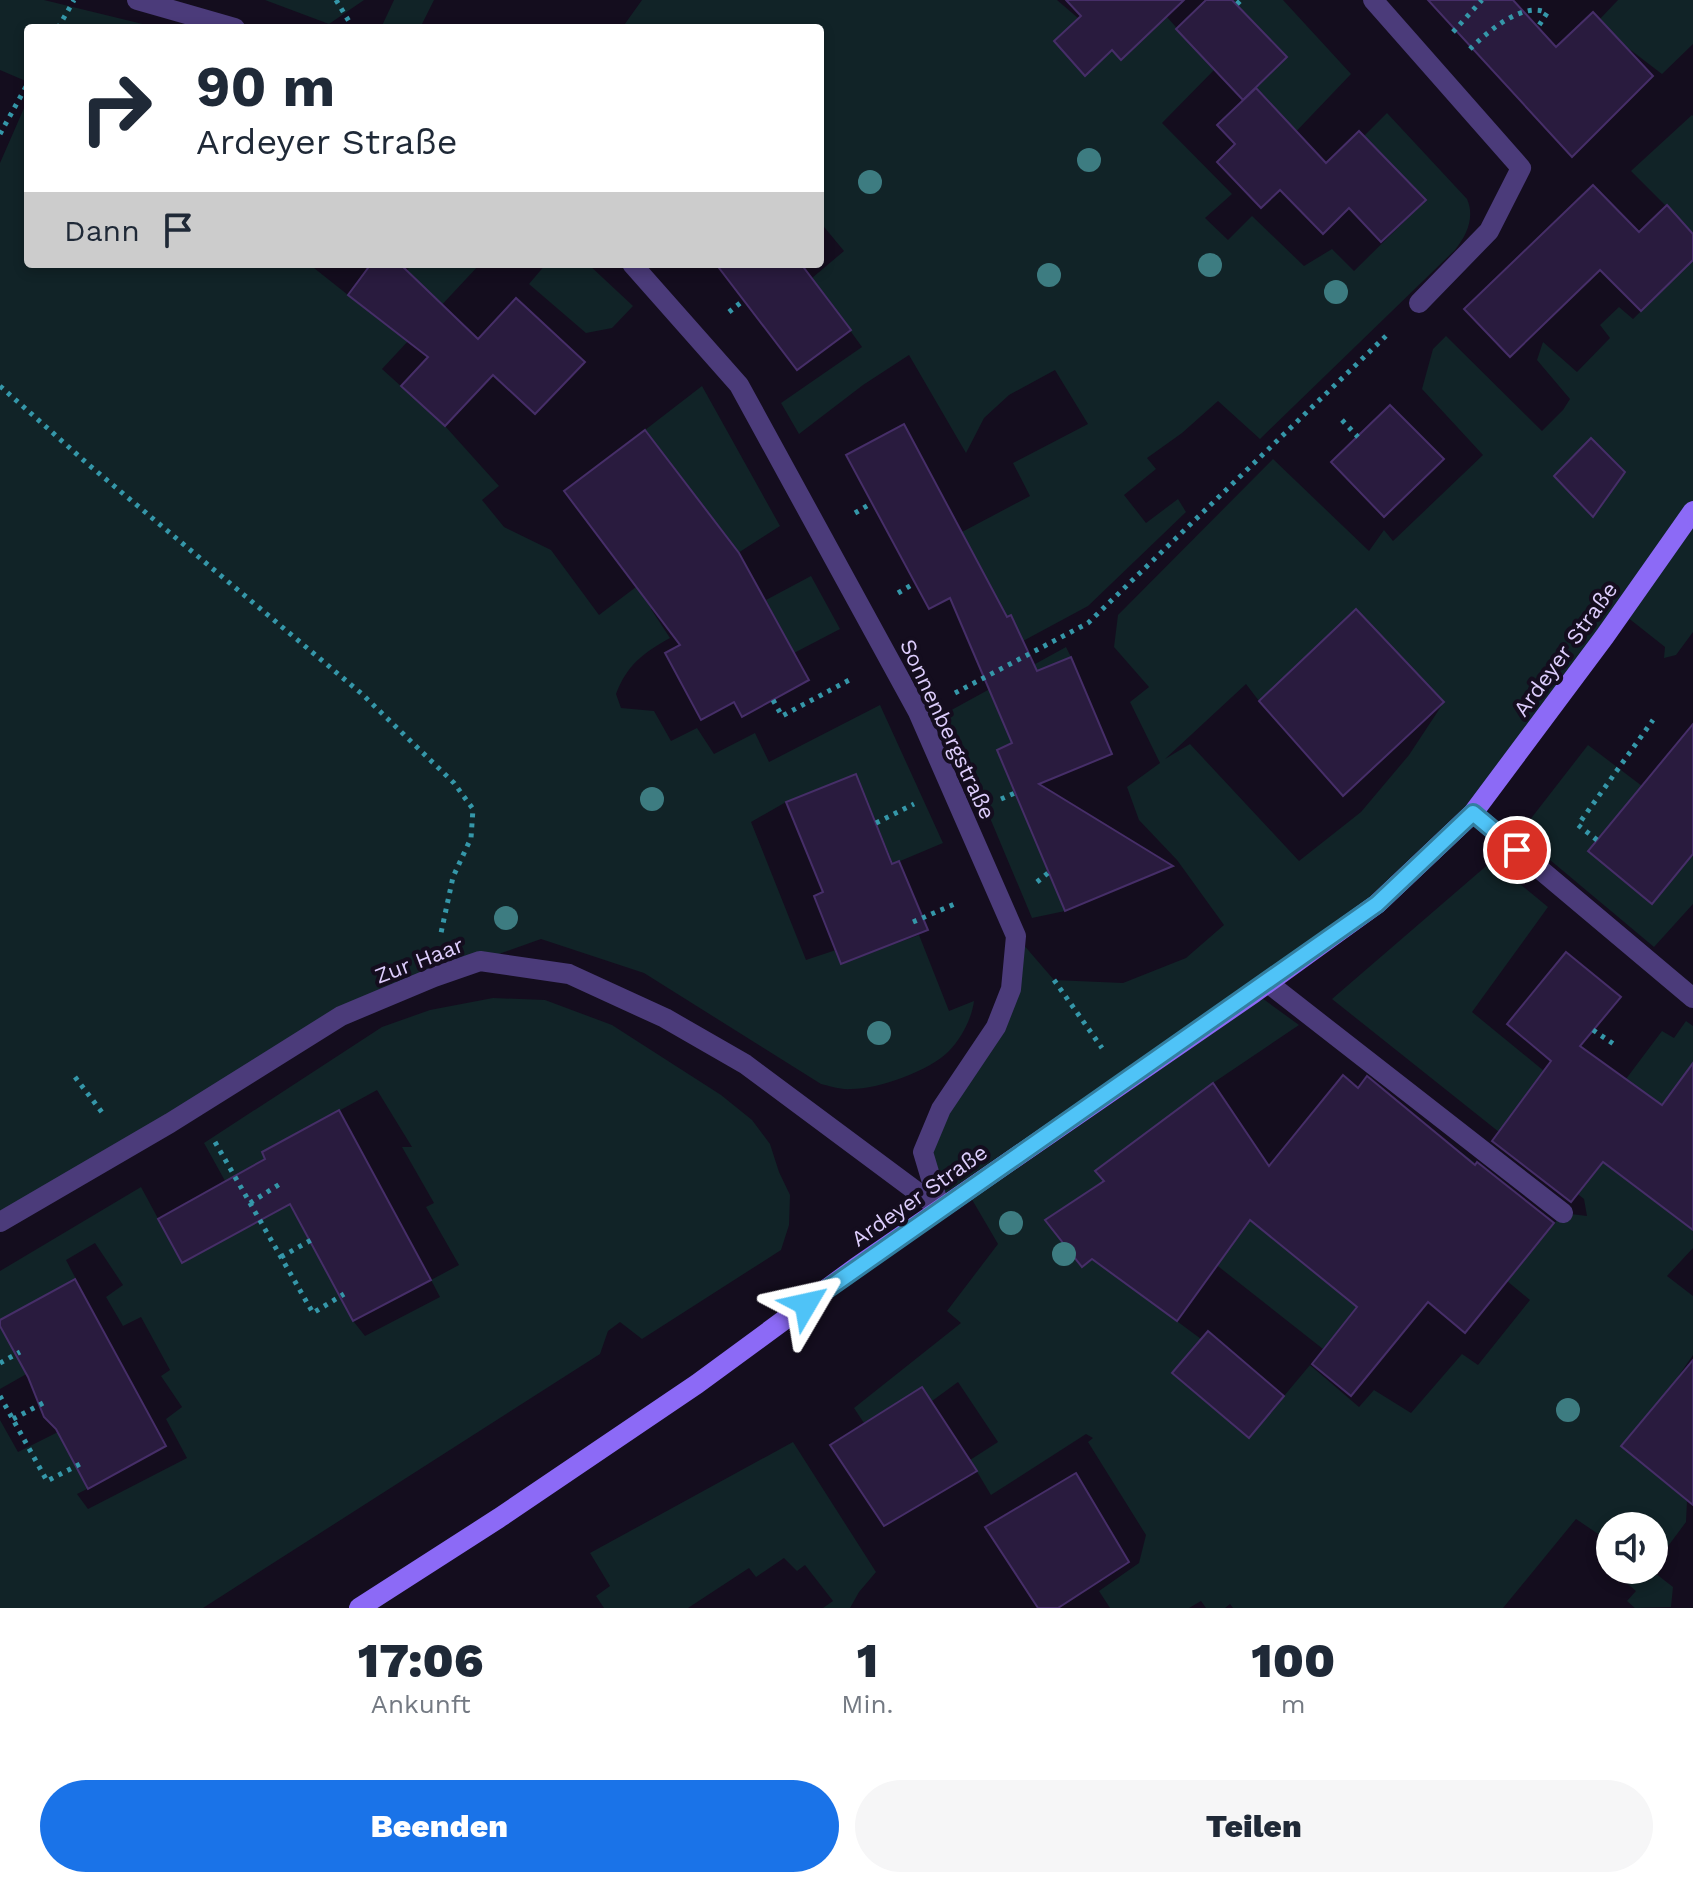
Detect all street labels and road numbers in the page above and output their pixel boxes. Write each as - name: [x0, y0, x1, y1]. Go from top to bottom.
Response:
- street label: Ardeyer Straße: [1508, 577, 1622, 721]
- street label: Sonnenbergstraße: [895, 635, 1000, 823]
- street label: Zur Haar: [371, 932, 467, 989]
- street label: Ardeyer Straße: [847, 1139, 992, 1251]

